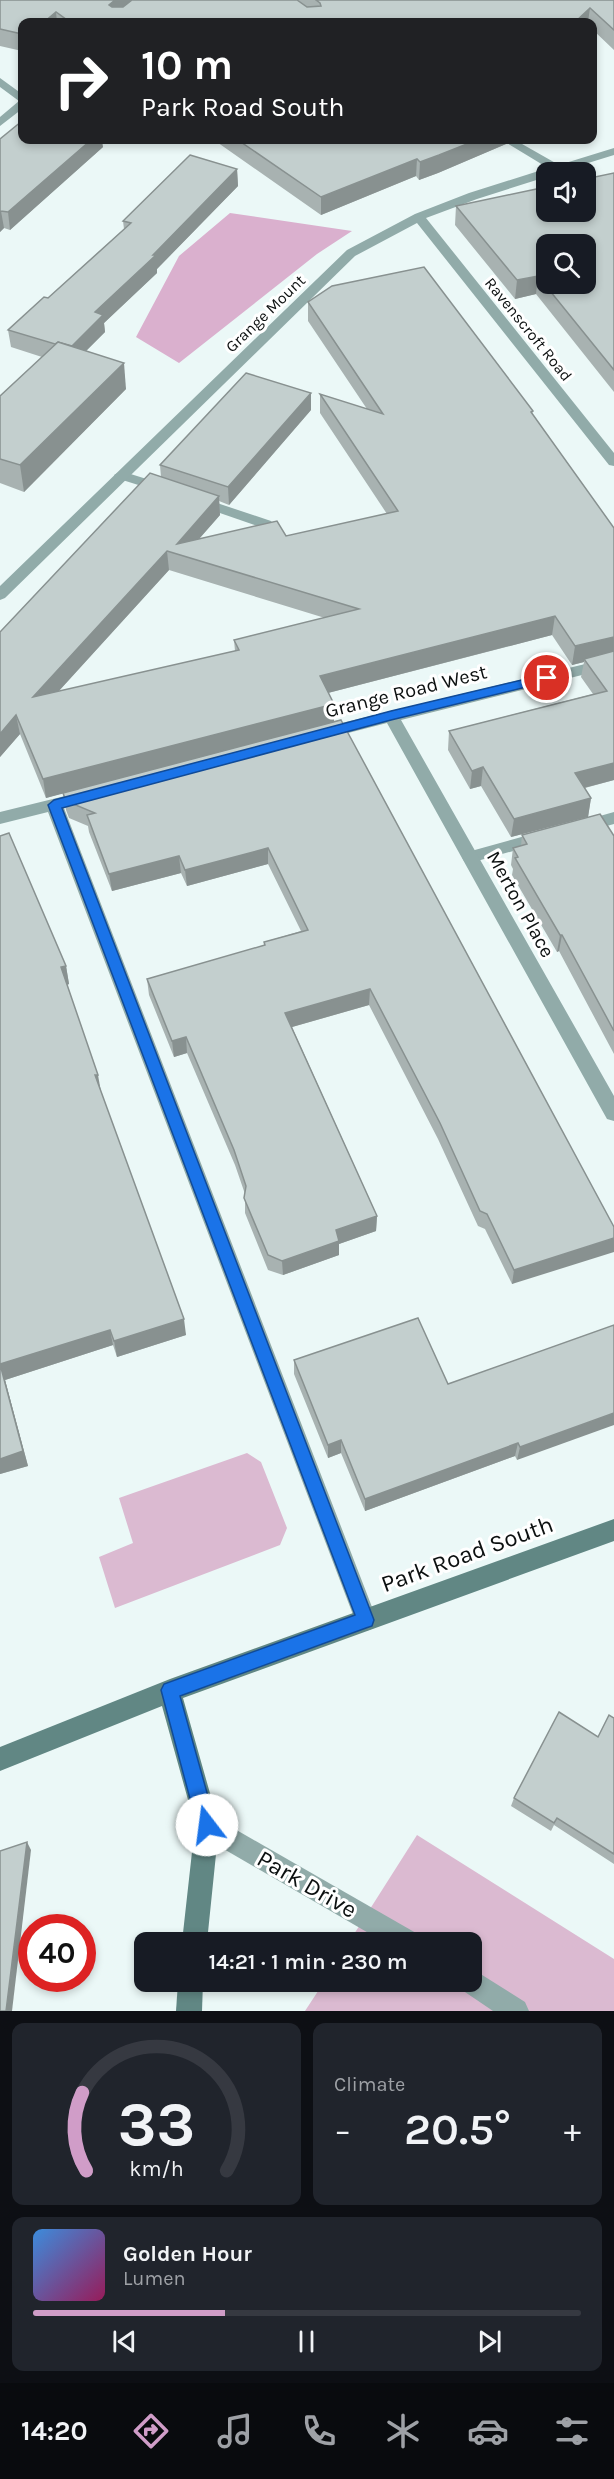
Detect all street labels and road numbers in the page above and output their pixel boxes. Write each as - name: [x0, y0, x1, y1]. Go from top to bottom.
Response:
- street label: Grange Mount: [222, 271, 309, 356]
- street label: Ravenscroft Road: [481, 274, 576, 385]
- street label: Grange Road West: [323, 660, 490, 723]
- street label: Merton Place: [482, 847, 559, 961]
- street label: Park Road South: [377, 1510, 557, 1598]
- street label: Park Drive: [252, 1844, 362, 1924]

